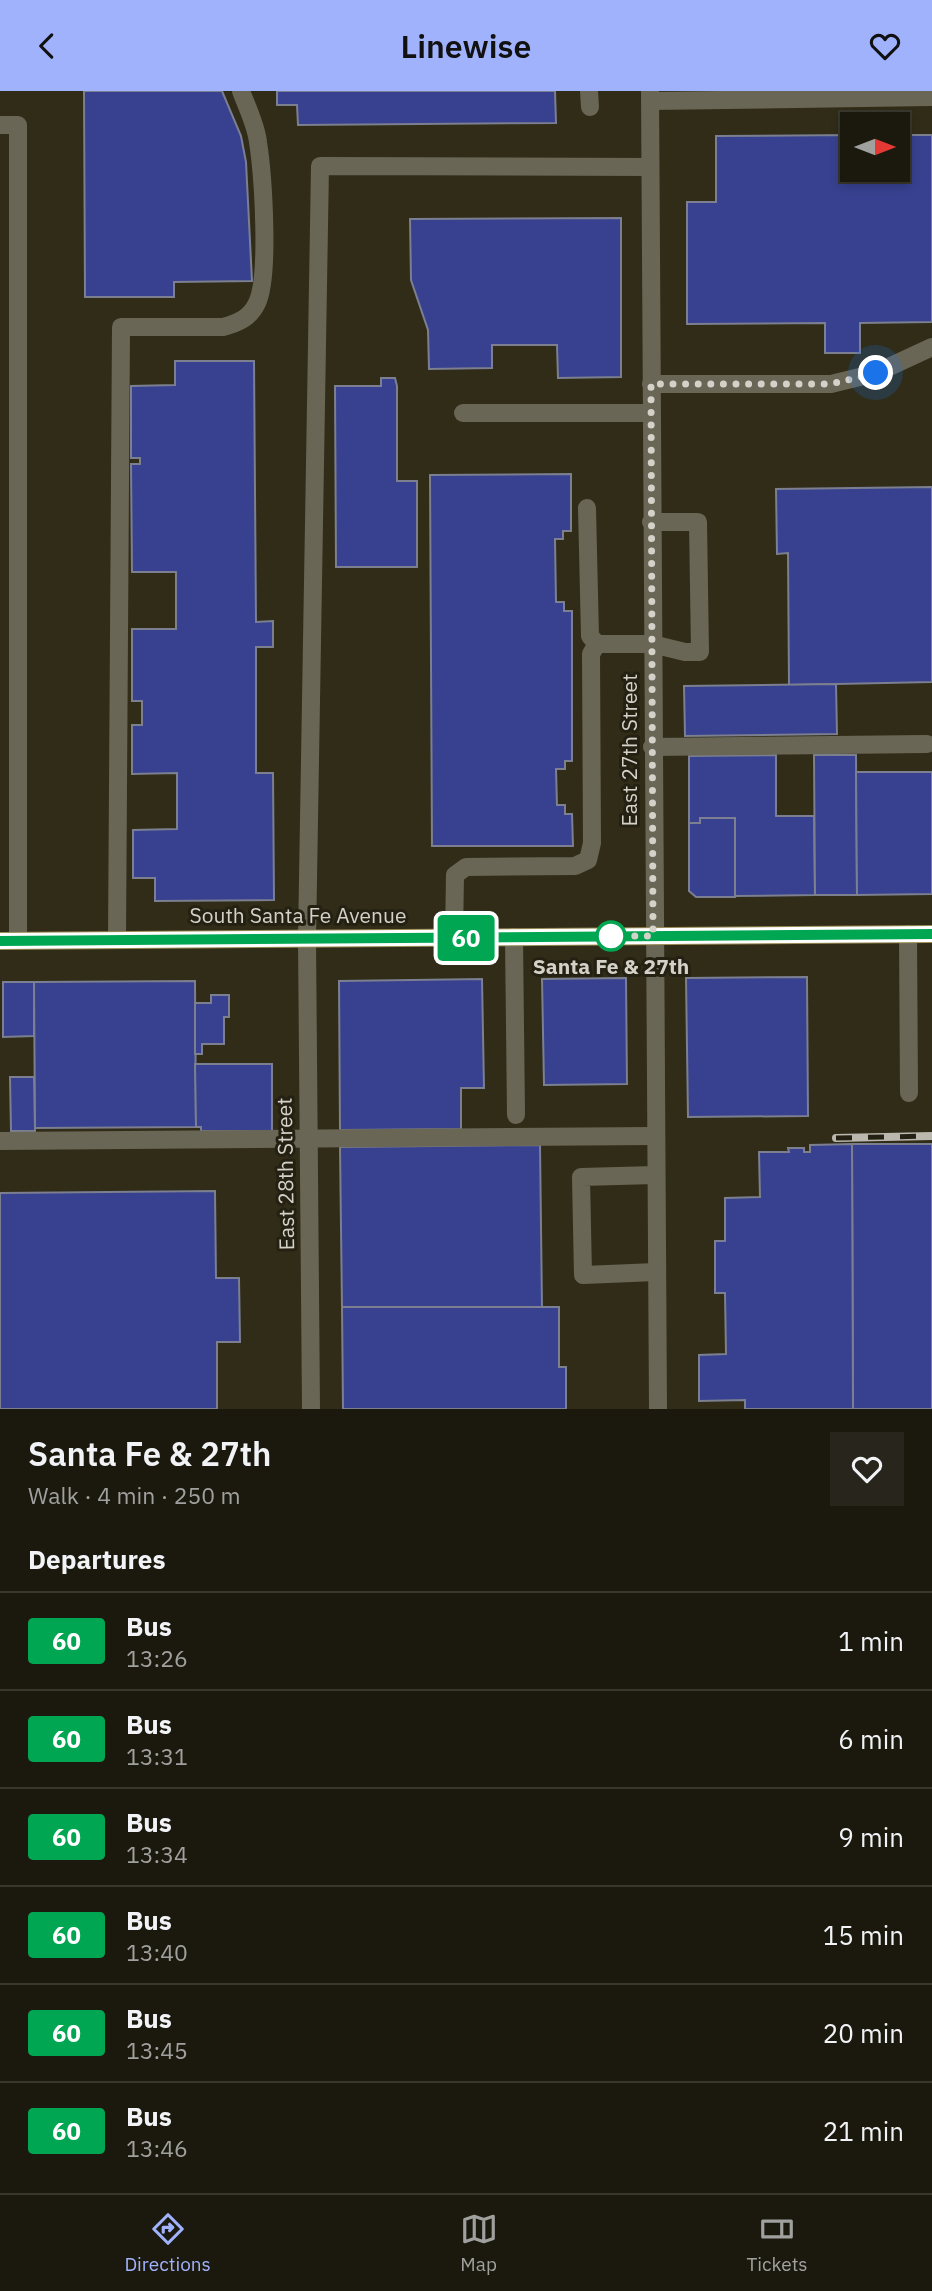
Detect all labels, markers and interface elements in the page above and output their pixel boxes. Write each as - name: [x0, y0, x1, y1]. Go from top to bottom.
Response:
- text: Linewise: [401, 25, 531, 67]
- icon: back: [28, 27, 66, 65]
- icon: heart: [866, 27, 904, 65]
- north arrow: [840, 112, 910, 182]
- map controls: [840, 112, 910, 182]
- your location: [858, 355, 893, 390]
- street label: East 27th Street: [615, 674, 643, 826]
- street label: South Santa Fe Avenue: [190, 901, 406, 929]
- line badge: 60: [434, 915, 498, 961]
- marker: Santa Fe & 27th: [596, 921, 626, 951]
- text: 60: [452, 922, 480, 954]
- place label: Santa Fe & 27th: [533, 952, 689, 980]
- street label: East 28th Street: [270, 1097, 300, 1251]
- text: Santa Fe & 27th: [28, 1432, 272, 1475]
- button: heart: [830, 1432, 904, 1506]
- text: Walk · 4 min · 250 m: [28, 1480, 241, 1510]
- text: Departures: [28, 1542, 166, 1576]
- text: Bus: [126, 1609, 172, 1643]
- text: 1 min: [838, 1624, 904, 1658]
- text: 60: [52, 1625, 81, 1657]
- text: 13:26: [126, 1643, 188, 1673]
- text: Bus: [126, 1707, 172, 1741]
- text: 6 min: [838, 1722, 904, 1756]
- text: 60: [52, 1723, 81, 1755]
- text: 13:31: [126, 1741, 188, 1771]
- text: Bus: [126, 1805, 172, 1839]
- text: 9 min: [838, 1820, 904, 1854]
- text: 60: [52, 1821, 81, 1853]
- text: 13:34: [126, 1839, 188, 1869]
- text: Bus: [126, 1903, 172, 1937]
- text: 15 min: [823, 1918, 904, 1952]
- text: 60: [52, 1919, 81, 1951]
- text: 13:40: [126, 1937, 188, 1967]
- text: Bus: [126, 2001, 172, 2035]
- text: 20 min: [823, 2016, 904, 2050]
- text: 60: [52, 2017, 81, 2049]
- text: 13:45: [126, 2035, 188, 2065]
- text: Bus: [126, 2099, 172, 2133]
- text: 21 min: [823, 2114, 904, 2148]
- text: 60: [52, 2115, 81, 2147]
- text: 13:46: [126, 2133, 188, 2163]
- tab: Directions: [124, 2210, 211, 2276]
- tab: Map: [460, 2210, 498, 2276]
- tab: Tickets: [746, 2210, 808, 2276]

